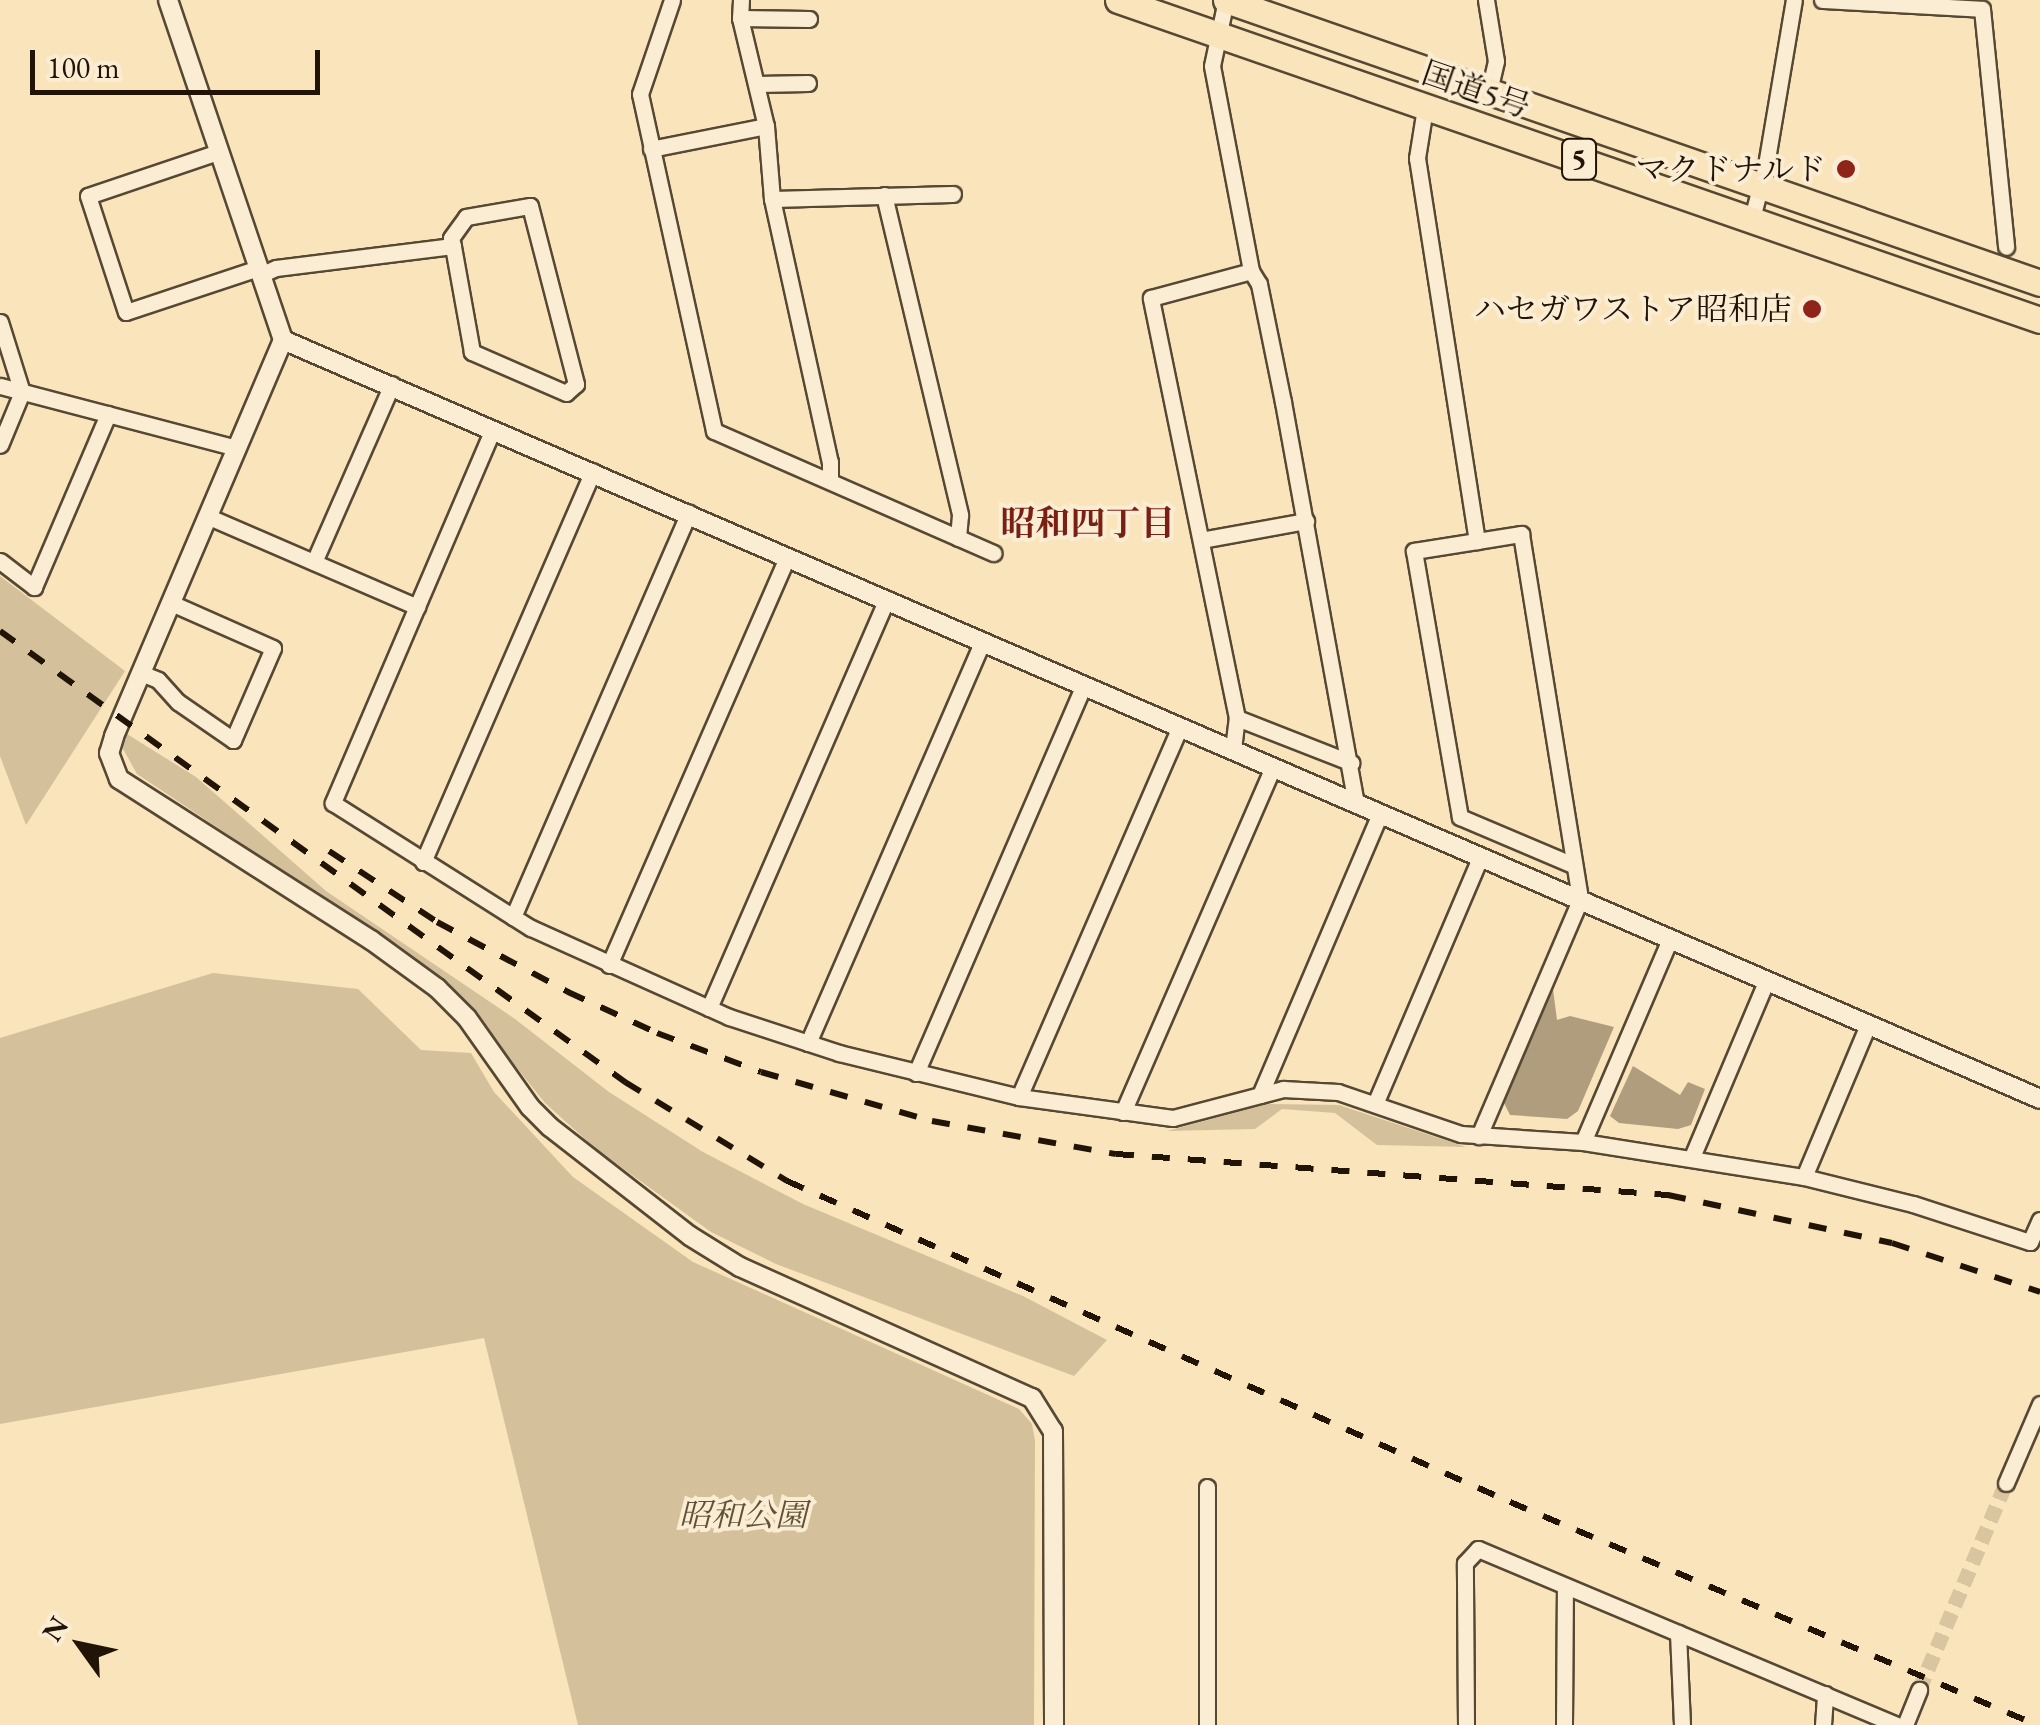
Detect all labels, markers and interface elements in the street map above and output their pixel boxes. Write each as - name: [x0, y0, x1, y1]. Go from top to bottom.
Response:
- scale bar: [35, 30, 325, 92]
- text: 100 m: [47, 48, 120, 87]
- street label: 国道5号: [1417, 54, 1535, 126]
- road number: 5: [1559, 134, 1599, 184]
- place label: マクドナルド: [1634, 150, 1826, 188]
- marker: マクドナルド: [1835, 158, 1857, 180]
- place label: ハセガワストア昭和店: [1472, 290, 1792, 328]
- marker: ハセガワストア昭和店: [1801, 298, 1823, 320]
- district label: 昭和四丁目: [1001, 502, 1175, 544]
- park label: 昭和公園: [679, 1496, 807, 1534]
- north arrow: [30, 1595, 130, 1695]
- text: N: [34, 1609, 76, 1648]

